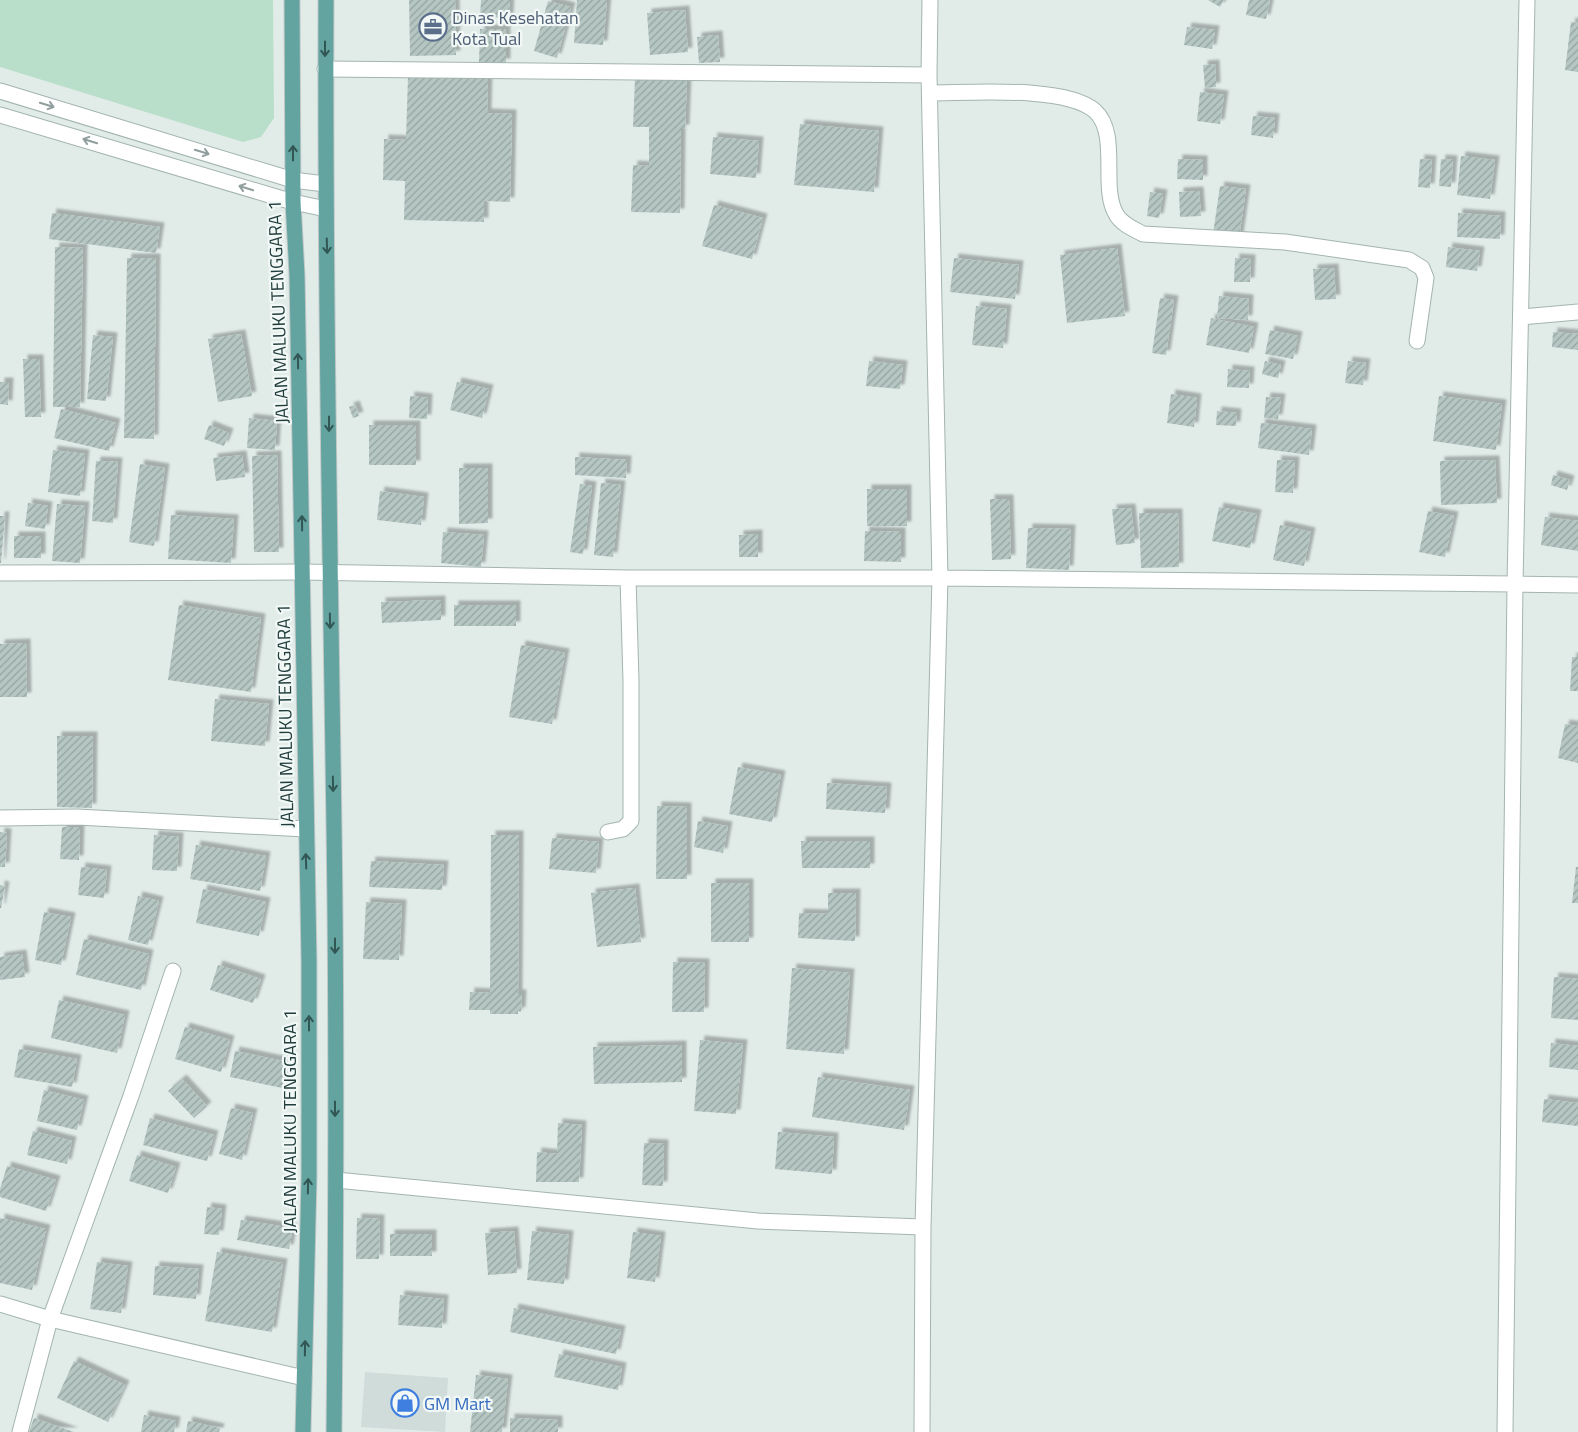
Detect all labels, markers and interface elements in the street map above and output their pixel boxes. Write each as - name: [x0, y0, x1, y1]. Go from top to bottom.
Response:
- place label: Dinas Kesehatan Kota Tual: [452, 4, 579, 52]
- office icon: Dinas Kesehatan Kota Tual: [418, 12, 448, 42]
- one-way arrow: [320, 40, 330, 56]
- one-way arrow: [38, 101, 54, 110]
- one-way arrow: [83, 136, 99, 146]
- one-way arrow: [288, 145, 297, 161]
- one-way arrow: [194, 148, 210, 158]
- one-way arrow: [238, 182, 254, 192]
- street label: JALAN MALUKU TENGGARA 1: [261, 200, 295, 424]
- one-way arrow: [322, 238, 332, 254]
- one-way arrow: [294, 353, 303, 369]
- one-way arrow: [324, 416, 334, 432]
- one-way arrow: [297, 515, 307, 532]
- street label: JALAN MALUKU TENGGARA 1: [270, 604, 300, 828]
- one-way arrow: [325, 613, 334, 629]
- one-way arrow: [328, 775, 338, 791]
- one-way arrow: [301, 853, 311, 870]
- one-way arrow: [330, 938, 340, 954]
- street label: JALAN MALUKU TENGGARA 1: [276, 1009, 303, 1233]
- one-way arrow: [304, 1016, 314, 1032]
- one-way arrow: [330, 1100, 340, 1116]
- one-way arrow: [304, 1178, 313, 1194]
- one-way arrow: [300, 1341, 310, 1357]
- shop icon: GM Mart: [390, 1388, 420, 1418]
- place label: GM Mart: [424, 1390, 492, 1417]

